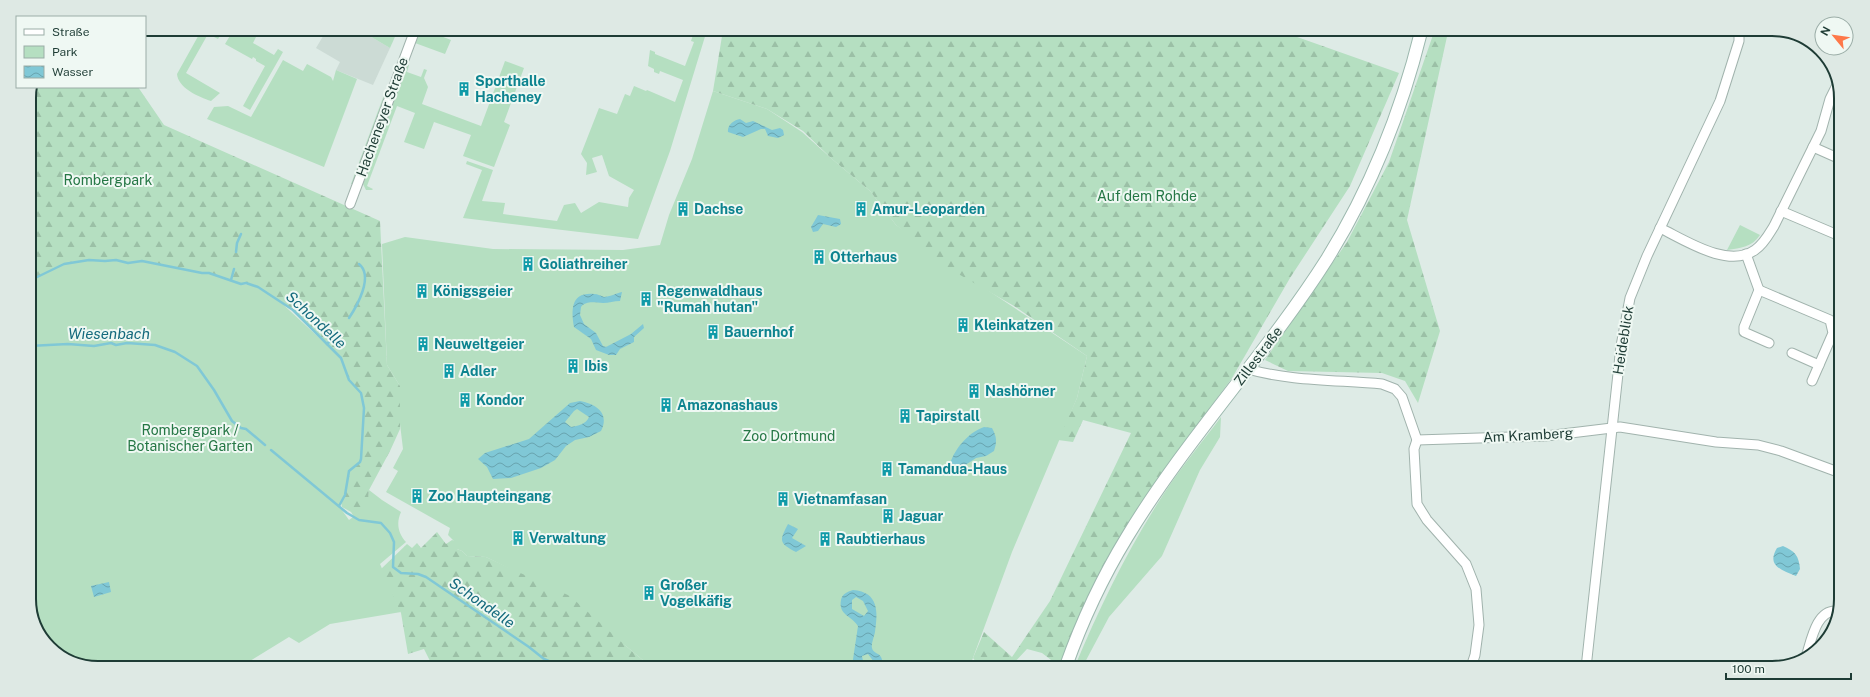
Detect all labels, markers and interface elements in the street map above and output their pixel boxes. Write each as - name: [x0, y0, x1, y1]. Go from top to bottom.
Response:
- legend: [16, 16, 146, 88]
- north arrow: [1814, 16, 1854, 56]
- text: N: [1818, 24, 1833, 38]
- text: Straße: [52, 25, 90, 39]
- text: Park: [52, 45, 78, 59]
- street label: Hacheneyer Straße: [353, 55, 411, 179]
- text: Wasser: [52, 65, 93, 79]
- place label: Sporthalle Hacheney: [475, 73, 546, 105]
- building icon: Sporthalle Hacheney: [456, 81, 472, 97]
- park label: Rombergpark: [64, 172, 153, 188]
- park label: Auf dem Rohde: [1097, 188, 1197, 204]
- building icon: Dachse: [675, 201, 691, 217]
- place label: Dachse: [694, 201, 743, 217]
- building icon: Amur-Leoparden: [853, 201, 869, 217]
- place label: Amur-Leoparden: [872, 201, 985, 217]
- building icon: Otterhaus: [811, 249, 827, 265]
- place label: Otterhaus: [830, 249, 897, 265]
- building icon: Goliathreiher: [520, 256, 536, 272]
- place label: Goliathreiher: [539, 256, 628, 272]
- building icon: Königsgeier: [414, 283, 430, 299]
- place label: Königsgeier: [433, 283, 513, 299]
- place label: Regenwaldhaus "Rumah hutan": [657, 283, 763, 315]
- water label: Schondelle: [283, 288, 350, 352]
- building icon: Regenwaldhaus "Rumah hutan": [638, 291, 654, 307]
- street label: Heideblick: [1610, 304, 1636, 376]
- building icon: Kleinkatzen: [955, 317, 971, 333]
- place label: Kleinkatzen: [974, 317, 1053, 333]
- street label: Zillestraße: [1231, 323, 1285, 389]
- building icon: Bauernhof: [705, 324, 721, 340]
- place label: Bauernhof: [724, 324, 794, 340]
- water label: Wiesenbach: [68, 325, 150, 342]
- building icon: Neuweltgeier: [415, 336, 431, 352]
- place label: Neuweltgeier: [434, 336, 525, 352]
- building icon: Ibis: [565, 358, 581, 374]
- place label: Ibis: [584, 358, 608, 374]
- building icon: Adler: [441, 363, 457, 379]
- place label: Adler: [460, 363, 497, 379]
- building icon: Nashörner: [966, 383, 982, 399]
- place label: Nashörner: [985, 383, 1056, 399]
- building icon: Kondor: [457, 392, 473, 408]
- place label: Kondor: [476, 392, 525, 408]
- building icon: Amazonashaus: [658, 397, 674, 413]
- place label: Amazonashaus: [677, 397, 778, 413]
- building icon: Tapirstall: [897, 408, 913, 424]
- place label: Tapirstall: [916, 408, 980, 424]
- park label: Rombergpark / Botanischer Garten: [127, 422, 253, 454]
- street label: Am Kramberg: [1482, 425, 1574, 445]
- park label: Zoo Dortmund: [743, 428, 835, 444]
- building icon: Tamandua-Haus: [879, 461, 895, 477]
- place label: Tamandua-Haus: [898, 461, 1007, 477]
- building icon: Zoo Haupteingang: [409, 488, 425, 504]
- place label: Zoo Haupteingang: [428, 488, 551, 504]
- building icon: Vietnamfasan: [775, 491, 791, 507]
- place label: Vietnamfasan: [794, 491, 887, 507]
- building icon: Jaguar: [880, 508, 896, 524]
- place label: Jaguar: [899, 508, 943, 524]
- building icon: Verwaltung: [510, 530, 526, 546]
- place label: Verwaltung: [529, 530, 606, 546]
- building icon: Raubtierhaus: [817, 531, 833, 547]
- place label: Raubtierhaus: [836, 531, 926, 547]
- water label: Schondelle: [446, 574, 518, 631]
- place label: Großer Vogelkäfig: [660, 577, 732, 609]
- building icon: Großer Vogelkäfig: [641, 585, 657, 601]
- scale bar: [1726, 655, 1851, 681]
- text: 100 m: [1732, 662, 1765, 676]

